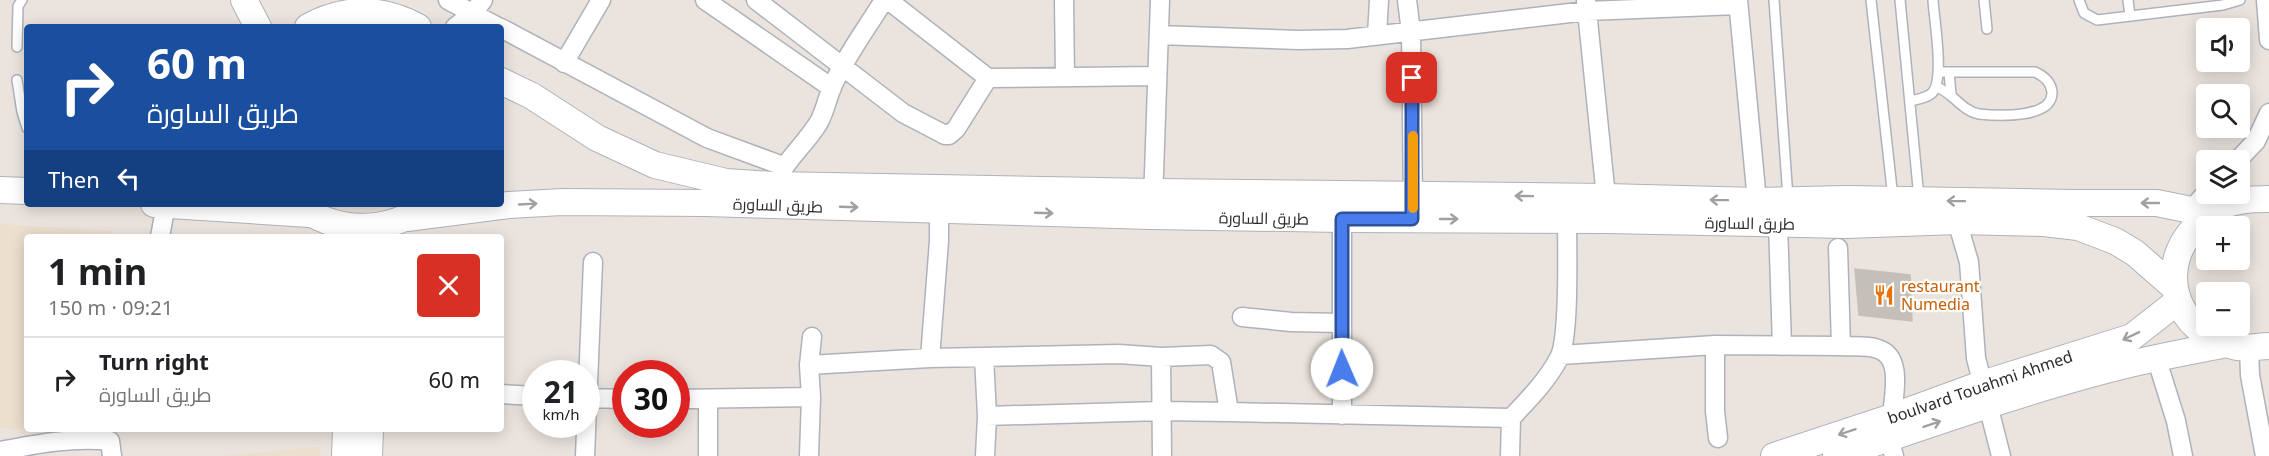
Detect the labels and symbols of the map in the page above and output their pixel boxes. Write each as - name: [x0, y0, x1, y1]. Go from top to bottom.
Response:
- pin: [1386, 52, 1437, 103]
- one-way arrow: [1514, 190, 1534, 202]
- street label: طريق الساورة: [733, 192, 823, 218]
- one-way arrow: [1709, 194, 1729, 206]
- one-way arrow: [1946, 196, 1966, 207]
- one-way arrow: [2141, 197, 2161, 209]
- one-way arrow: [517, 198, 537, 209]
- one-way arrow: [838, 201, 858, 213]
- street label: طريق الساورة: [1219, 206, 1309, 230]
- one-way arrow: [1033, 207, 1053, 218]
- street label: طريق الساورة: [1705, 211, 1795, 235]
- one-way arrow: [1438, 213, 1458, 225]
- place label: restaurant Numedia: [1901, 275, 1980, 315]
- restaurant icon: restaurant Numedia: [1872, 283, 1896, 307]
- one-way arrow: [2122, 330, 2140, 342]
- position arrow: [1310, 337, 1374, 401]
- street label: boulvard Touahmi Ahmed: [1885, 345, 2075, 429]
- speed limit sign: 30: [612, 360, 690, 438]
- one-way arrow: [1922, 418, 1941, 429]
- one-way arrow: [1838, 427, 1857, 438]

